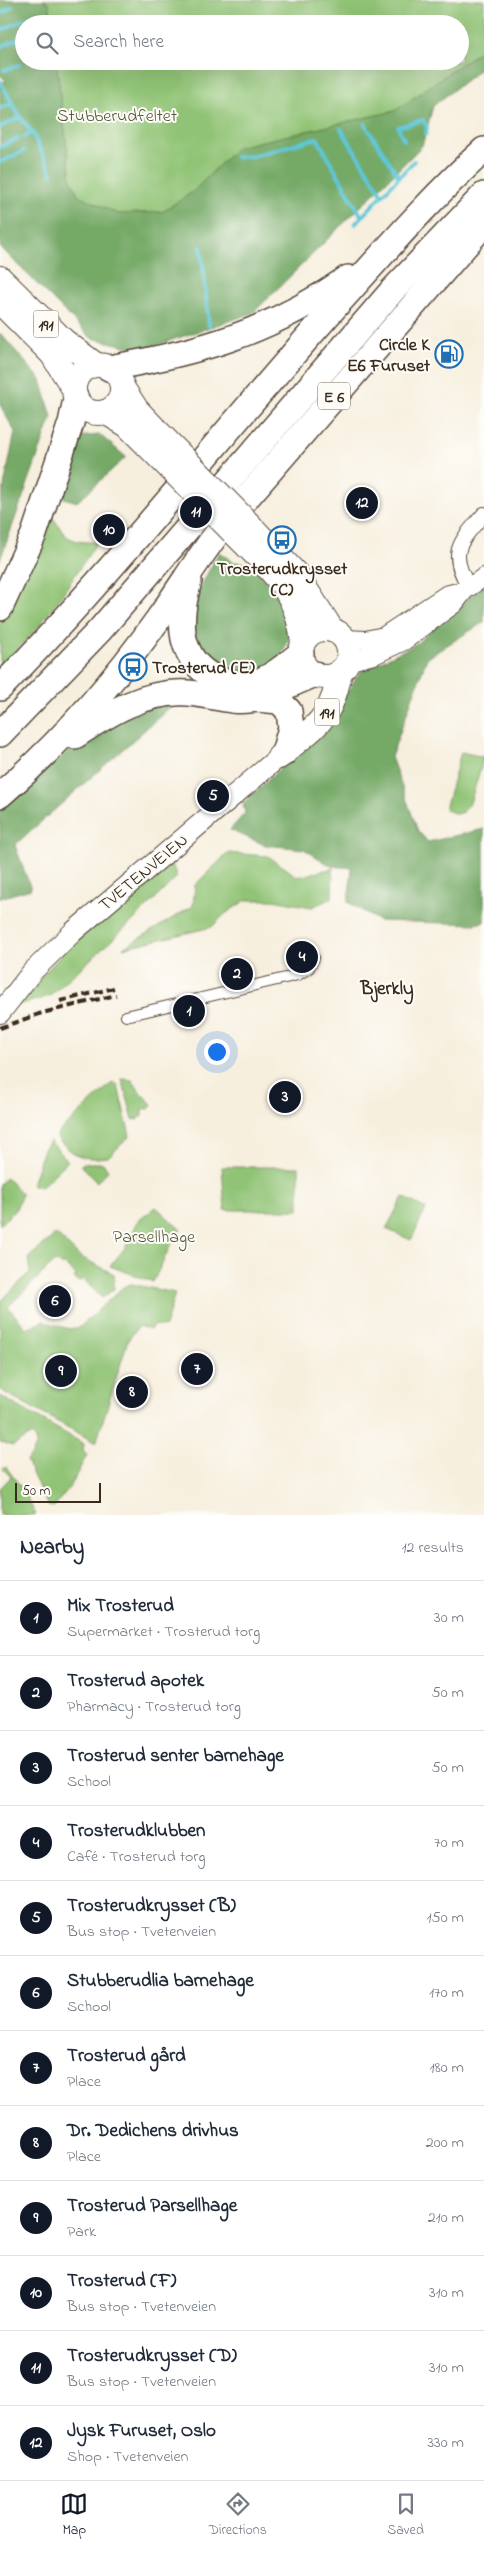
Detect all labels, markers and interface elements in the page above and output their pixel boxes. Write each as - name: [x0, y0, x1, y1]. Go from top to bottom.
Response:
- search box: [15, 15, 469, 70]
- icon: search: [33, 29, 61, 57]
- text: Search here: [73, 29, 164, 56]
- park label: Stubberudfeltet: [57, 104, 177, 130]
- road number: 191: [34, 310, 58, 338]
- place label: Circle K E6 Furuset: [347, 333, 431, 380]
- fuel station icon: Circle K E6 Furuset: [434, 339, 464, 369]
- road number: E 6: [318, 382, 350, 410]
- pin: 12: [346, 484, 378, 522]
- pin: 11: [180, 493, 212, 531]
- pin: 10: [93, 511, 125, 549]
- bus stop icon: Trosterudkrysset (C): [267, 525, 297, 555]
- place label: Trosterudkrysset (C): [217, 557, 348, 604]
- bus stop icon: Trosterud (E): [118, 652, 148, 682]
- place label: Trosterud (E): [152, 656, 255, 682]
- road number: 191: [314, 699, 340, 726]
- pin: 5: [197, 777, 229, 815]
- street label: TVETENVEIEN: [94, 828, 195, 919]
- pin: 4: [286, 938, 318, 976]
- pin: 2: [221, 955, 253, 993]
- district label: Bjerkly: [359, 976, 414, 1005]
- pin: 1: [173, 992, 205, 1030]
- your location: [204, 1039, 230, 1065]
- pin: 3: [269, 1078, 301, 1116]
- park label: Parsellhage: [113, 1225, 196, 1252]
- pin: 6: [39, 1282, 71, 1320]
- pin: 7: [181, 1350, 213, 1388]
- pin: 9: [45, 1352, 77, 1390]
- pin: 8: [116, 1373, 148, 1411]
- scale bar: [15, 1480, 101, 1503]
- text: 50 m: [22, 1481, 50, 1502]
- text: Nearby: [20, 1533, 84, 1563]
- text: 12 results: [401, 1536, 464, 1560]
- text: Mix Trosterud: [67, 1593, 174, 1620]
- text: 1: [33, 1606, 39, 1630]
- text: 30 m: [434, 1606, 464, 1630]
- text: Supermarket · Trosterud torg: [67, 1620, 260, 1644]
- text: Trosterud apotek: [67, 1668, 204, 1695]
- text: 2: [32, 1681, 40, 1705]
- text: 50 m: [432, 1681, 464, 1705]
- text: Pharmacy · Trosterud torg: [67, 1695, 241, 1719]
- text: Trosterud senter barnehage: [67, 1743, 284, 1770]
- text: 3: [33, 1756, 39, 1780]
- text: 50 m: [432, 1756, 464, 1780]
- text: School: [67, 1770, 111, 1794]
- text: Trosterudklubben: [67, 1818, 205, 1845]
- text: 4: [33, 1831, 39, 1855]
- text: 70 m: [434, 1831, 464, 1855]
- text: Café · Trosterud torg: [67, 1845, 206, 1869]
- text: Trosterudkrysset (B): [67, 1893, 236, 1920]
- text: 5: [31, 1906, 41, 1930]
- text: 150 m: [426, 1906, 464, 1930]
- text: Bus stop · Tvetenveien: [67, 1920, 216, 1944]
- text: Stubberudlia barnehage: [67, 1968, 254, 1995]
- text: 6: [32, 1981, 40, 2005]
- text: 170 m: [429, 1981, 464, 2005]
- text: School: [67, 1995, 111, 2019]
- text: Trosterud gård: [67, 2043, 186, 2070]
- text: 7: [33, 2056, 39, 2080]
- text: 180 m: [430, 2056, 464, 2080]
- text: Place: [67, 2070, 101, 2094]
- text: Dr. Dedichens drivhus: [67, 2118, 239, 2145]
- text: 8: [33, 2131, 39, 2155]
- text: 200 m: [426, 2131, 464, 2155]
- text: Place: [67, 2145, 101, 2169]
- text: Trosterud Parsellhage: [67, 2193, 237, 2220]
- text: 9: [34, 2206, 38, 2230]
- text: 210 m: [428, 2206, 464, 2230]
- text: Park: [67, 2220, 96, 2244]
- text: Trosterud (F): [67, 2268, 176, 2295]
- text: 10: [30, 2281, 42, 2305]
- text: 310 m: [429, 2281, 464, 2305]
- text: Bus stop · Tvetenveien: [67, 2295, 216, 2319]
- text: Trosterudkrysset (D): [67, 2343, 237, 2370]
- text: 11: [31, 2356, 41, 2380]
- text: 310 m: [429, 2356, 464, 2380]
- text: Bus stop · Tvetenveien: [67, 2370, 216, 2394]
- text: Jysk Furuset, Oslo: [67, 2418, 216, 2445]
- text: 12: [29, 2431, 43, 2455]
- text: 330 m: [427, 2431, 464, 2455]
- text: Shop · Tvetenveien: [67, 2445, 189, 2469]
- tab: Map: [60, 2490, 88, 2541]
- tab: Directions: [209, 2490, 267, 2541]
- tab: Saved: [387, 2490, 424, 2541]

